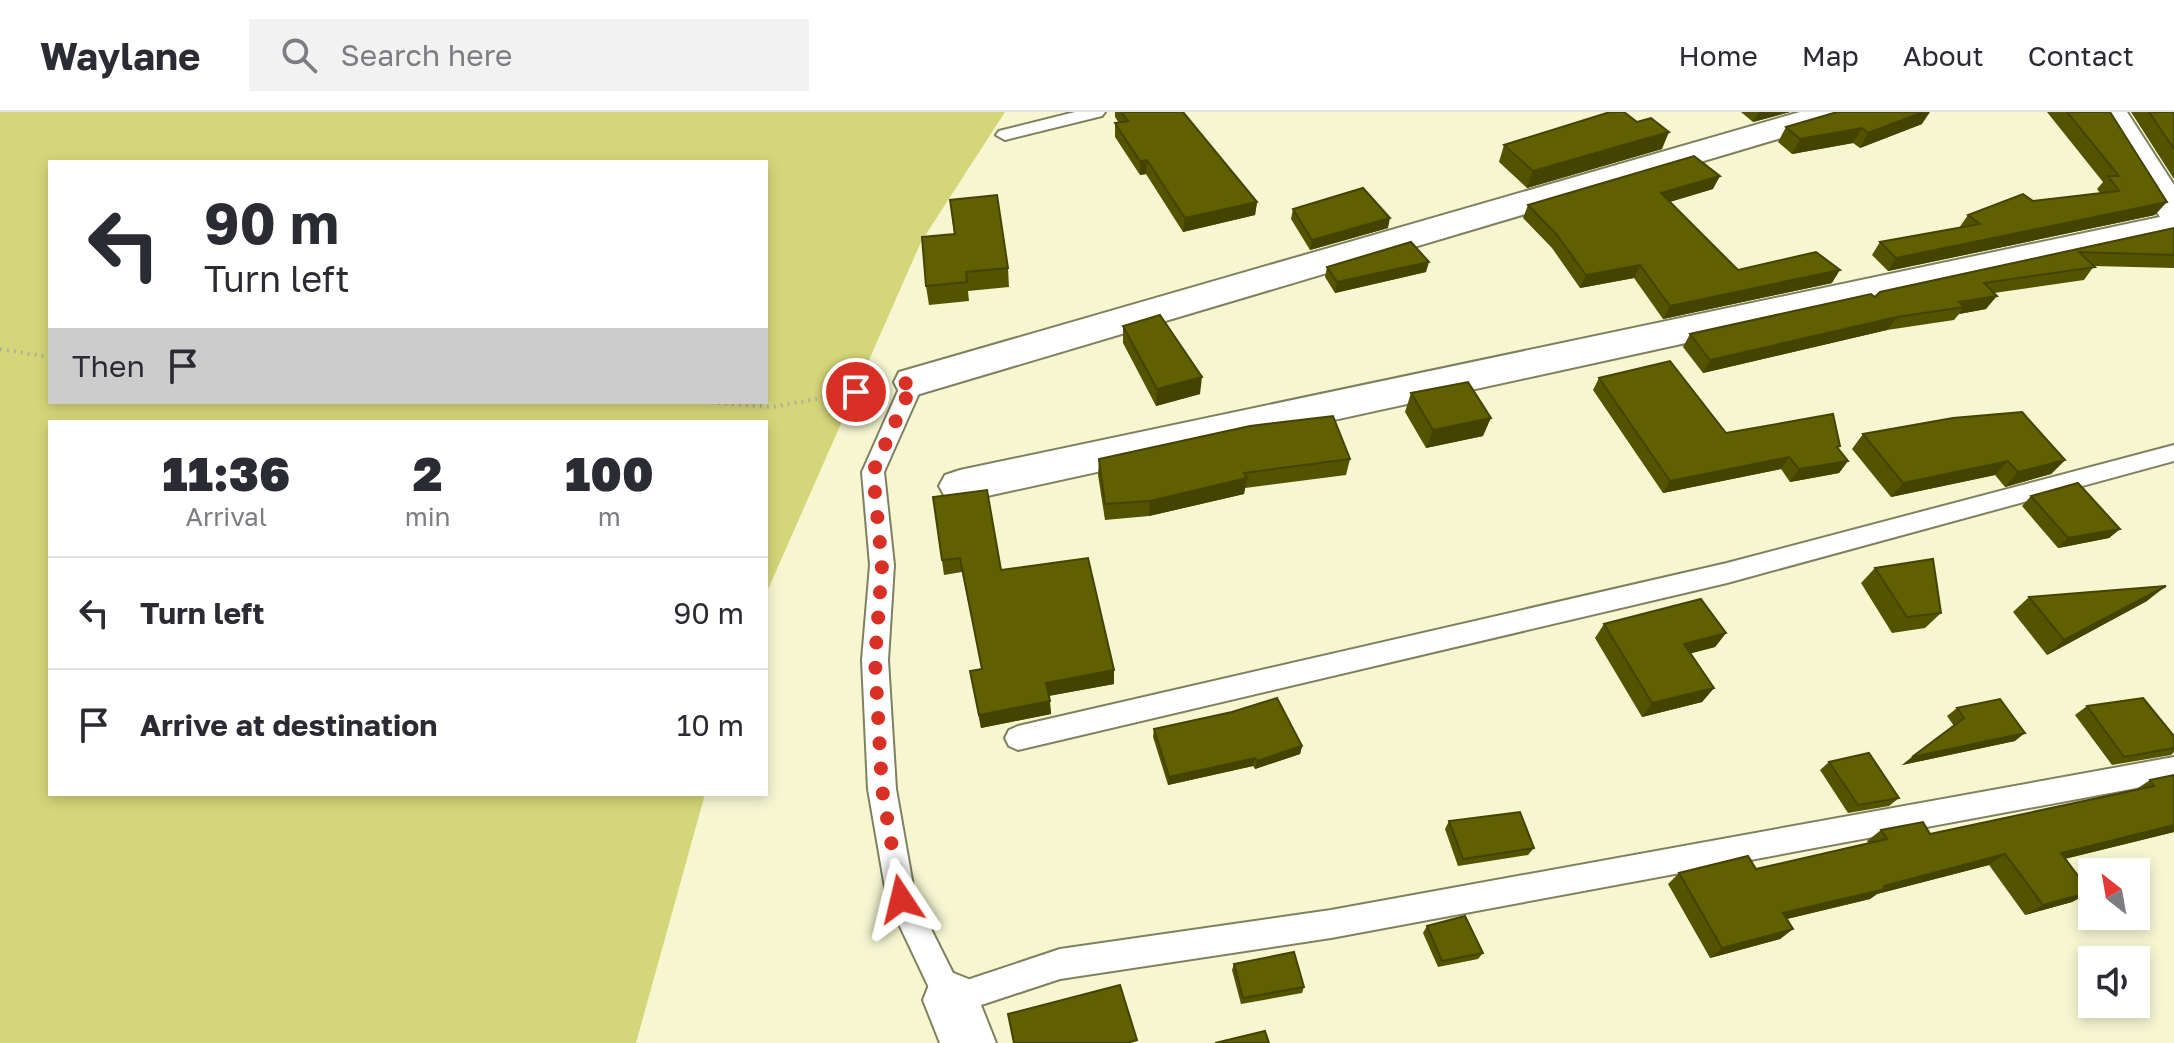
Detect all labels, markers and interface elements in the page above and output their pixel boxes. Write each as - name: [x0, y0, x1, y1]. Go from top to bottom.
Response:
- search box: [249, 19, 809, 91]
- text: Waylane: [40, 33, 201, 78]
- icon: search: [277, 33, 321, 77]
- text: Search here: [341, 37, 512, 73]
- text: Home: [1679, 39, 1758, 72]
- text: Map: [1802, 39, 1859, 72]
- text: About: [1903, 39, 1984, 72]
- text: Contact: [2028, 39, 2134, 72]
- text: 90 m: [204, 189, 339, 256]
- icon: left: [72, 192, 176, 296]
- text: Turn left: [204, 257, 350, 300]
- icon: arrive: [161, 344, 205, 388]
- text: Then: [72, 348, 145, 384]
- pin: [822, 358, 890, 426]
- icon: arrive: [834, 370, 878, 414]
- text: 11:36: [162, 444, 290, 502]
- text: 2: [413, 444, 442, 502]
- text: 100: [565, 444, 654, 502]
- text: Arrival: [186, 501, 267, 532]
- text: min: [405, 501, 451, 532]
- text: m: [598, 501, 621, 532]
- icon: left: [72, 591, 116, 635]
- text: Turn left: [140, 595, 265, 631]
- text: 90 m: [673, 595, 744, 631]
- icon: arrive: [72, 703, 116, 747]
- text: Arrive at destination: [140, 707, 437, 743]
- text: 10 m: [677, 707, 744, 743]
- position arrow: [859, 857, 943, 941]
- north arrow: [2078, 858, 2150, 930]
- map controls: [2078, 858, 2150, 1018]
- button: sound: [2078, 946, 2150, 1018]

